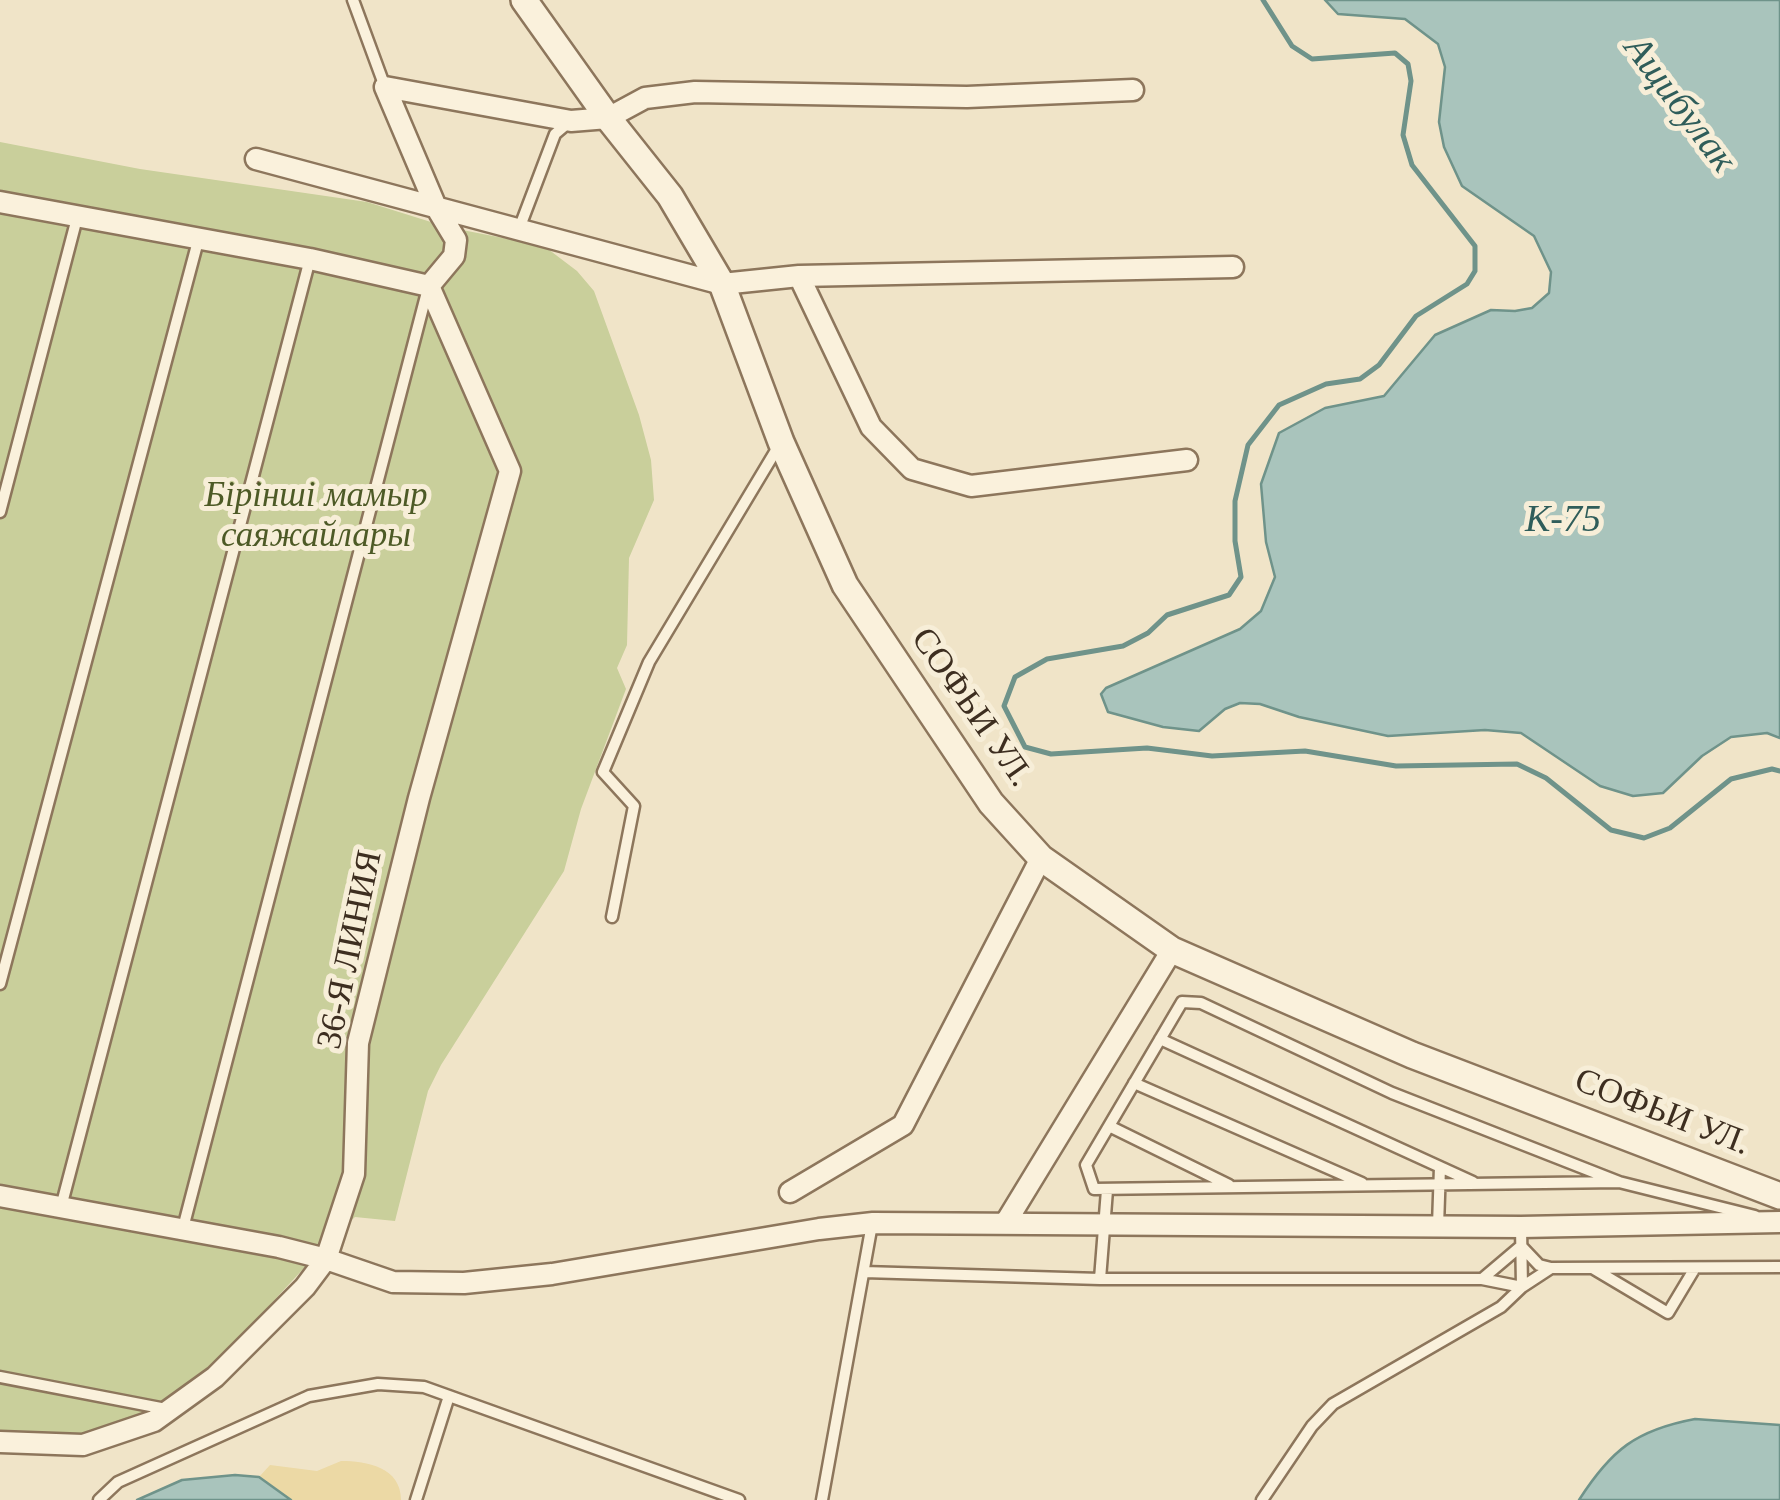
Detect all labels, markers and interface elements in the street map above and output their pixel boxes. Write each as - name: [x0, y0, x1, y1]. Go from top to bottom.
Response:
- water label: Ащибулак: [1613, 28, 1745, 182]
- park label: Бірінші мамыр саяжайлары: [204, 476, 428, 558]
- water label: К-75: [1525, 498, 1601, 544]
- street label: СОФЬИ УЛ.: [901, 621, 1041, 795]
- street label: 36-Я ЛИНИЯ: [309, 847, 393, 1053]
- street label: СОФЬИ УЛ.: [1569, 1060, 1755, 1166]

